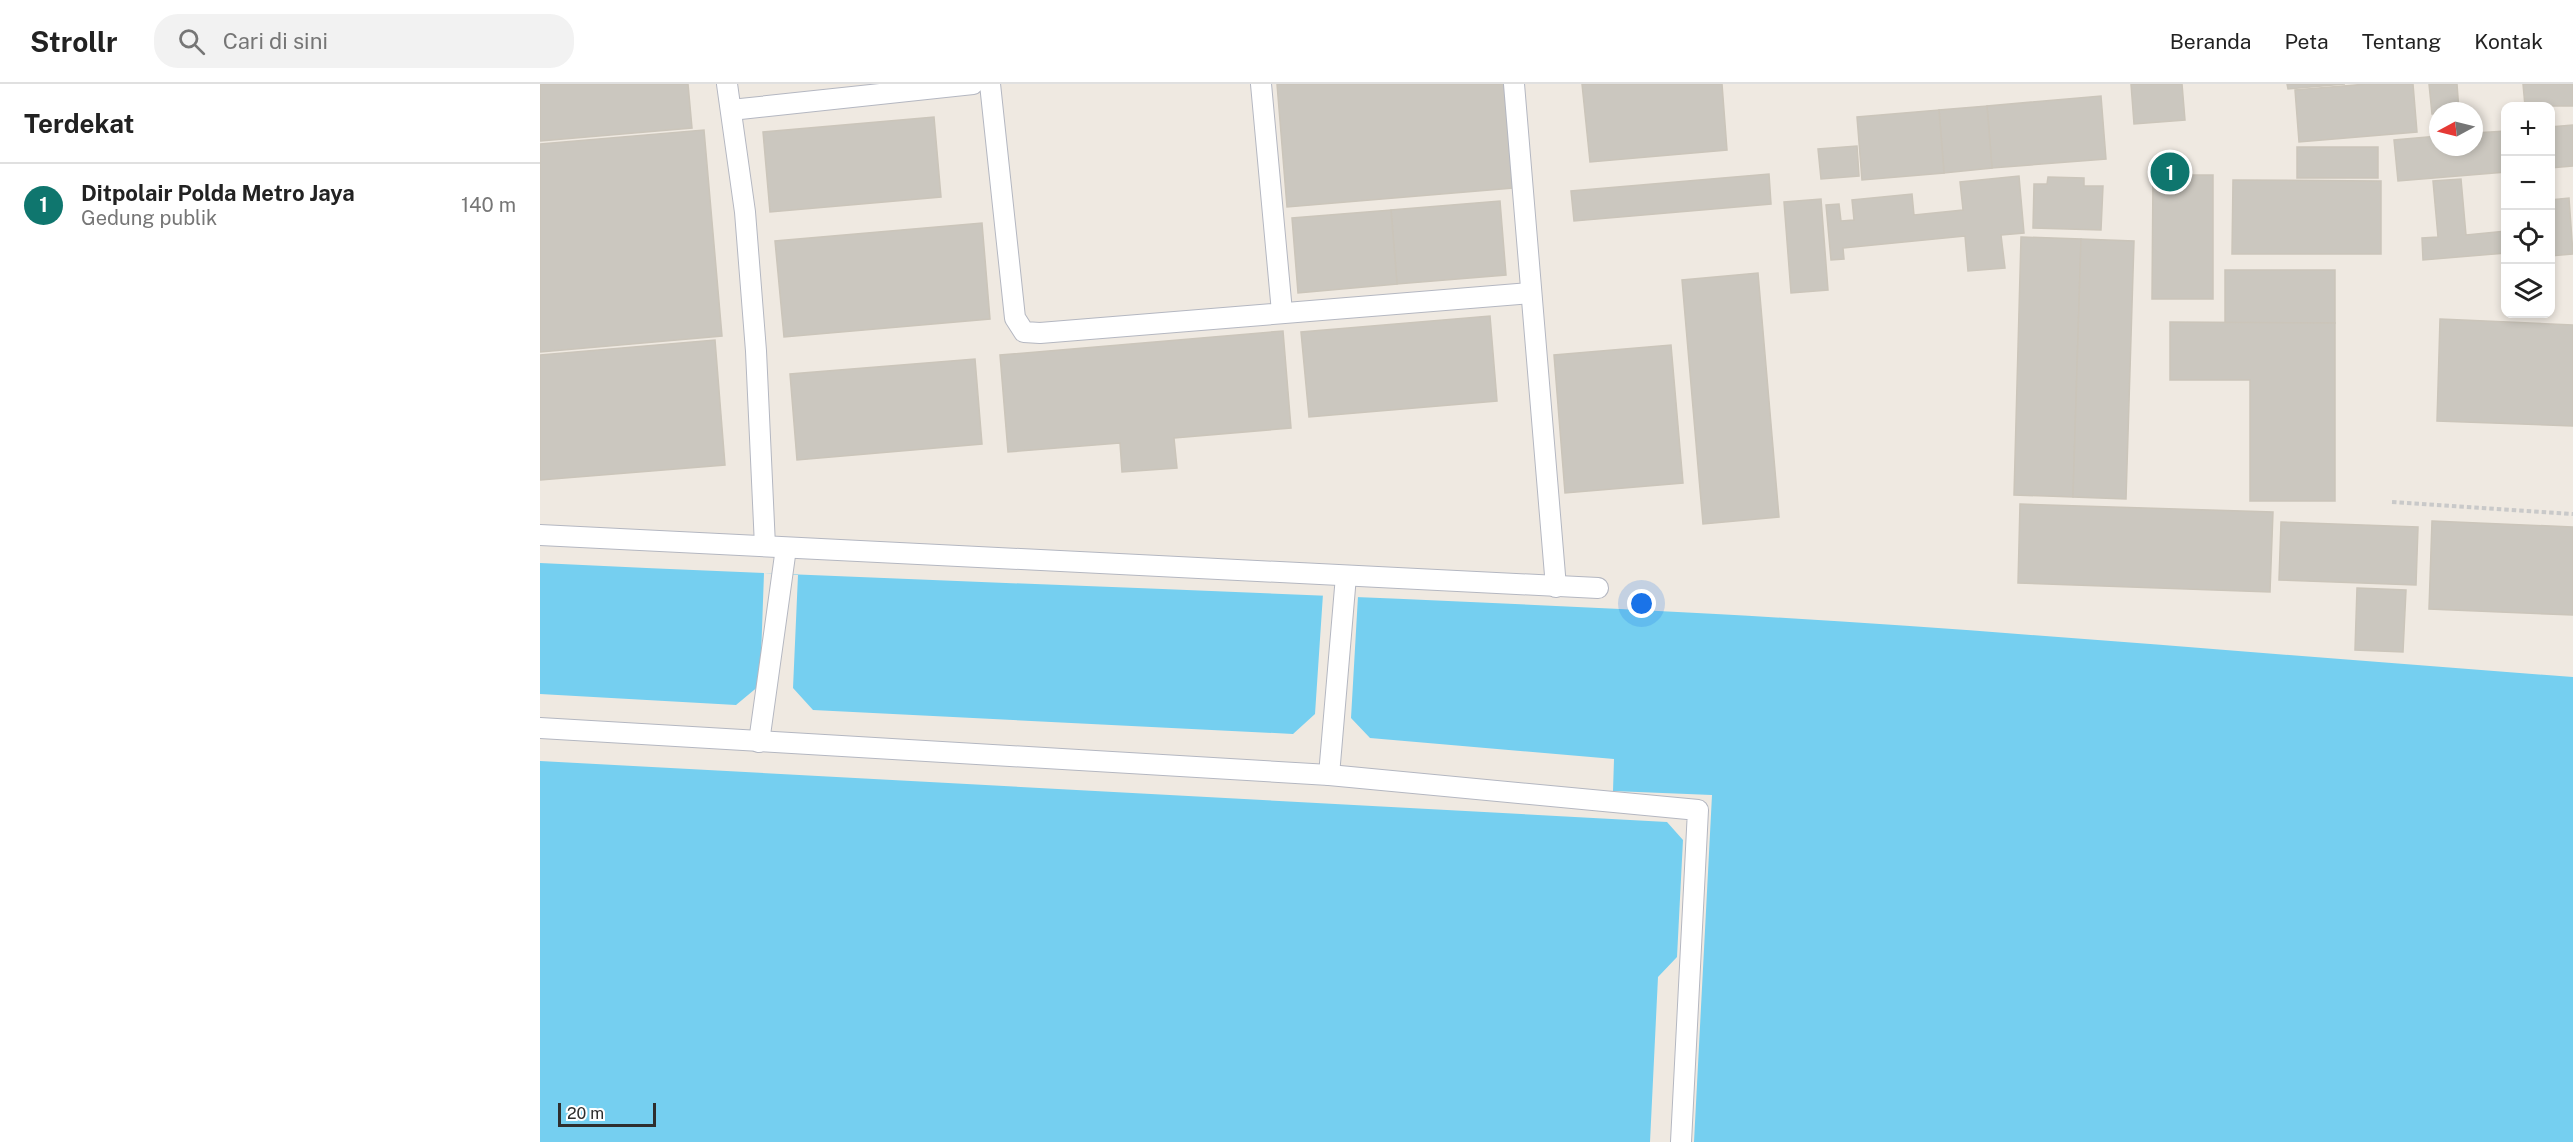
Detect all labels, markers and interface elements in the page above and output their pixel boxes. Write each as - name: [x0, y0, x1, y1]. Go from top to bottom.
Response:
- search box: [154, 14, 574, 68]
- text: Strollr: [30, 25, 118, 58]
- icon: search: [175, 25, 208, 58]
- text: Cari di sini: [223, 28, 328, 54]
- text: Beranda: [2170, 29, 2251, 54]
- text: Peta: [2284, 29, 2329, 54]
- text: Tentang: [2362, 29, 2441, 54]
- text: Kontak: [2474, 29, 2543, 54]
- north arrow: [2429, 102, 2483, 156]
- map controls: [2501, 102, 2555, 318]
- button: +: [2501, 102, 2555, 156]
- text: Terdekat: [24, 108, 134, 139]
- pin: 1: [2150, 150, 2190, 194]
- button: −: [2501, 156, 2555, 210]
- text: Ditpolair Polda Metro Jaya: [81, 180, 355, 206]
- text: 1: [39, 193, 48, 217]
- text: 140 m: [461, 193, 516, 217]
- text: Gedung publik: [81, 206, 217, 230]
- button: locate: [2501, 210, 2555, 264]
- button: layers: [2501, 264, 2555, 318]
- your location: [1627, 589, 1656, 618]
- scale bar: [558, 1100, 656, 1128]
- text: 20 m: [567, 1104, 604, 1123]

